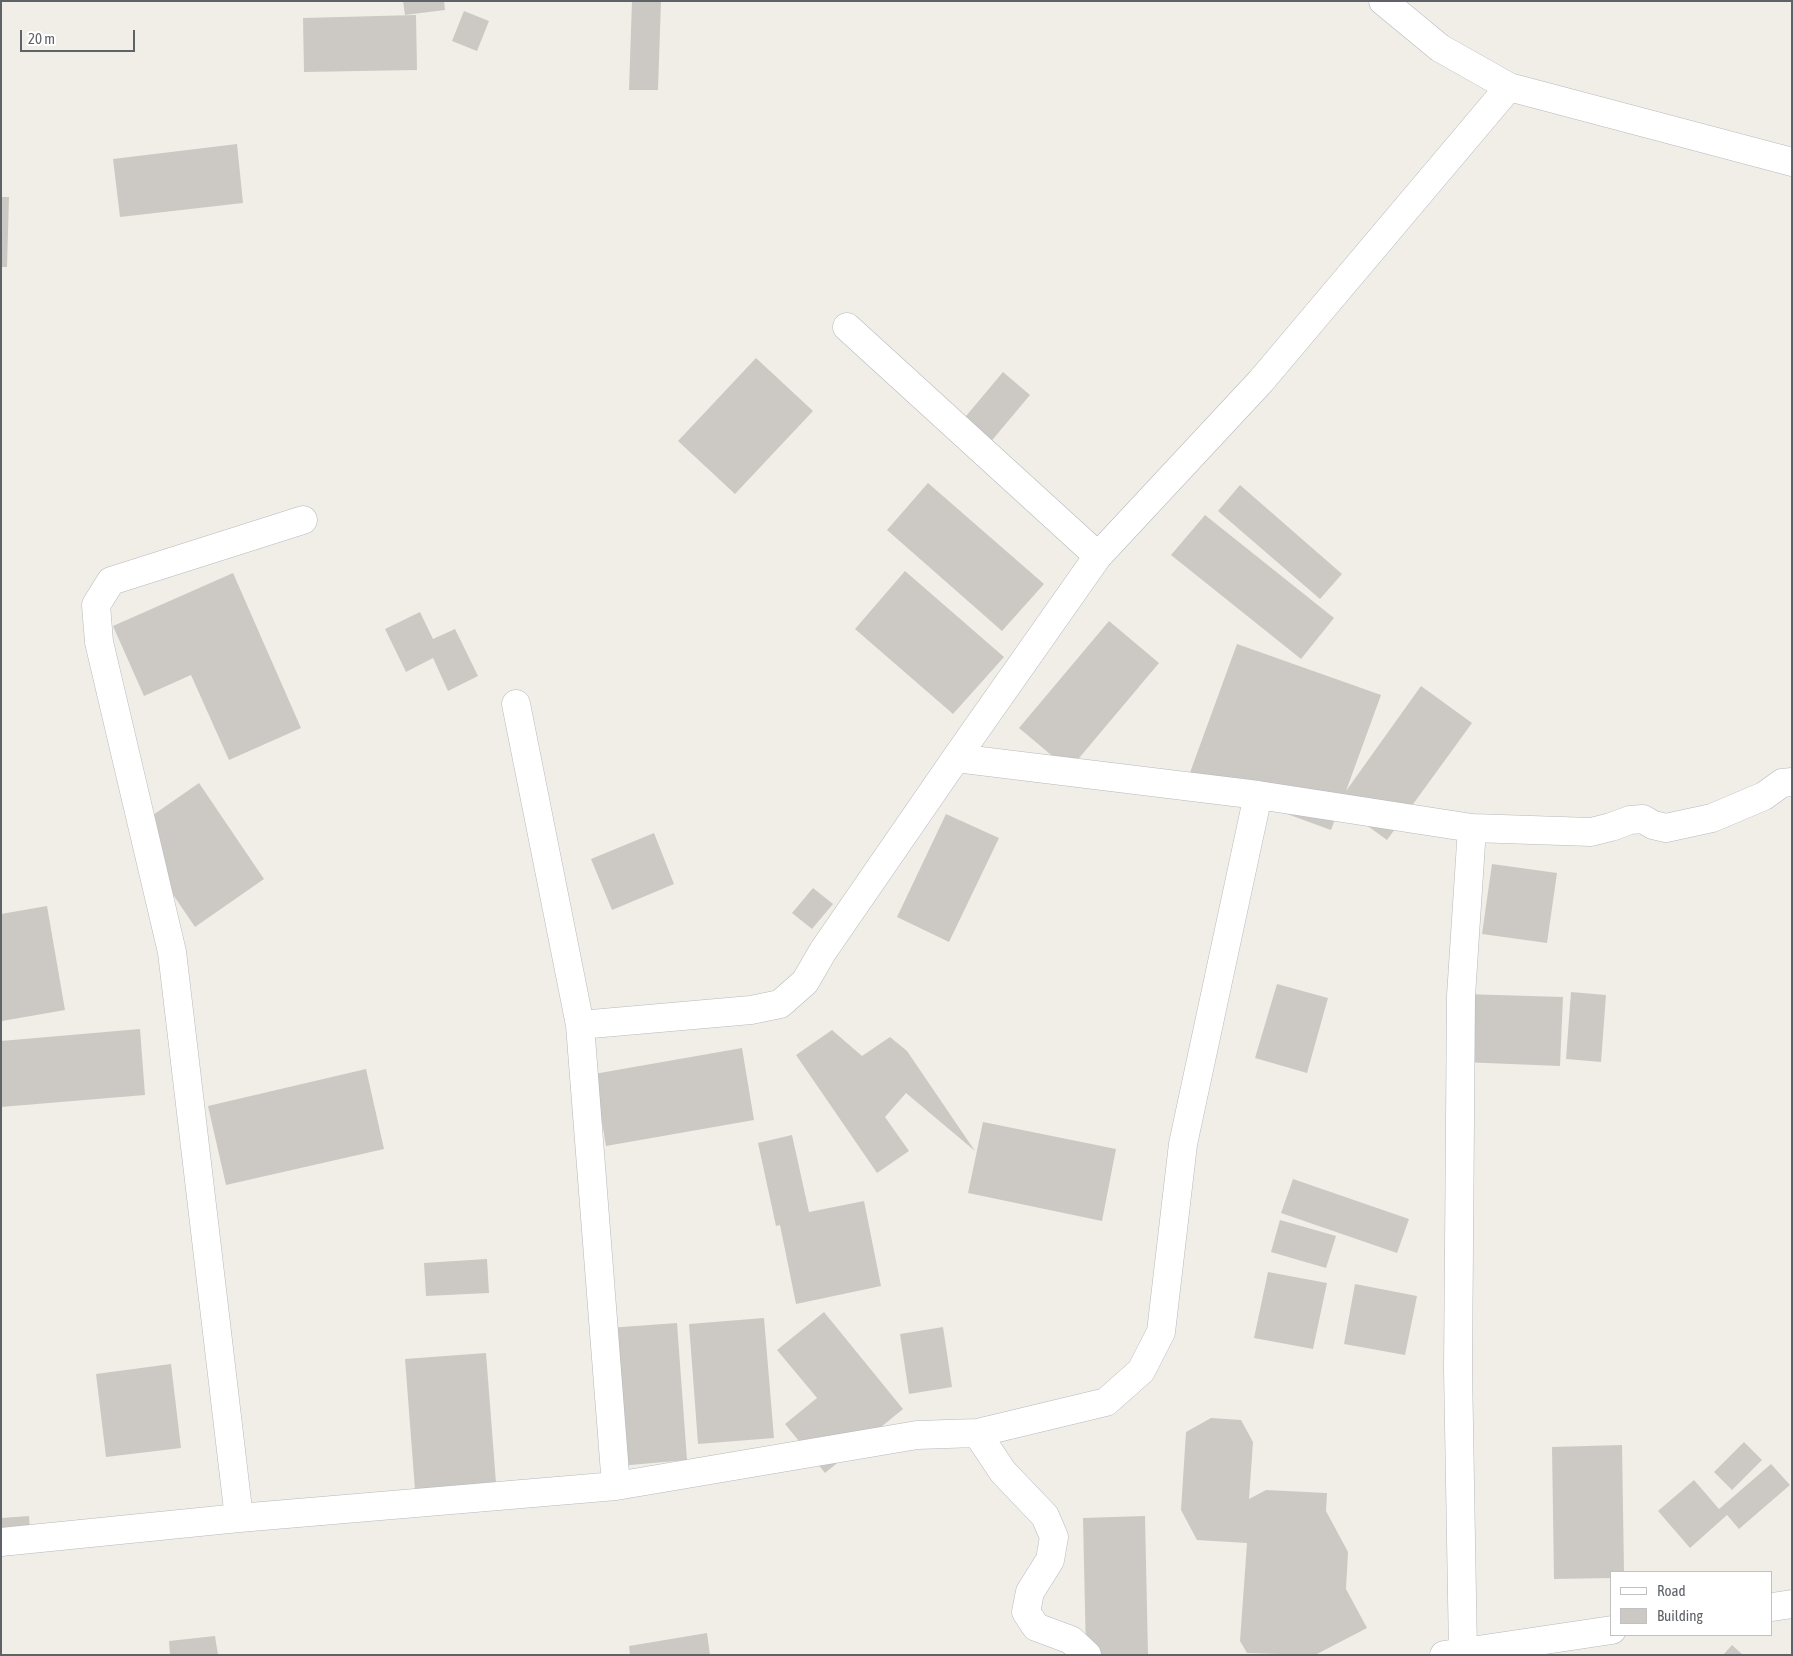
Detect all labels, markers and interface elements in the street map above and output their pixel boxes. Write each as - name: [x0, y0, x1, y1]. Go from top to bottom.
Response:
- scale bar: [22, 20, 138, 52]
- text: 20 m: [28, 30, 55, 47]
- legend: [1610, 1571, 1773, 1636]
- text: Road: [1657, 1582, 1686, 1599]
- text: Building: [1657, 1607, 1703, 1624]

